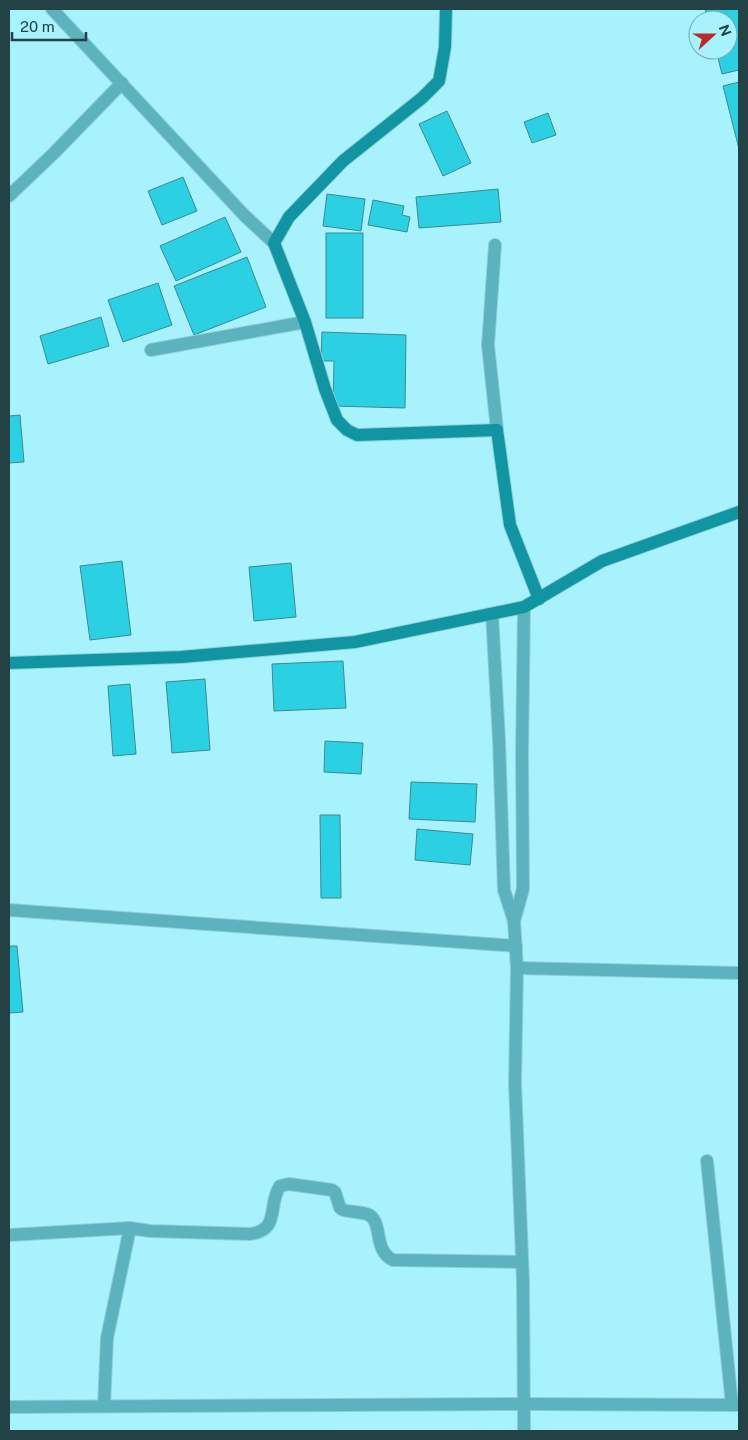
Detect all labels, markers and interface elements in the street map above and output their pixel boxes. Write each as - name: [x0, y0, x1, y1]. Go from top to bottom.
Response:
- scale bar: [12, 10, 86, 42]
- north arrow: [688, 10, 738, 60]
- text: 20 m: [20, 18, 55, 35]
- text: N: [716, 22, 735, 38]

